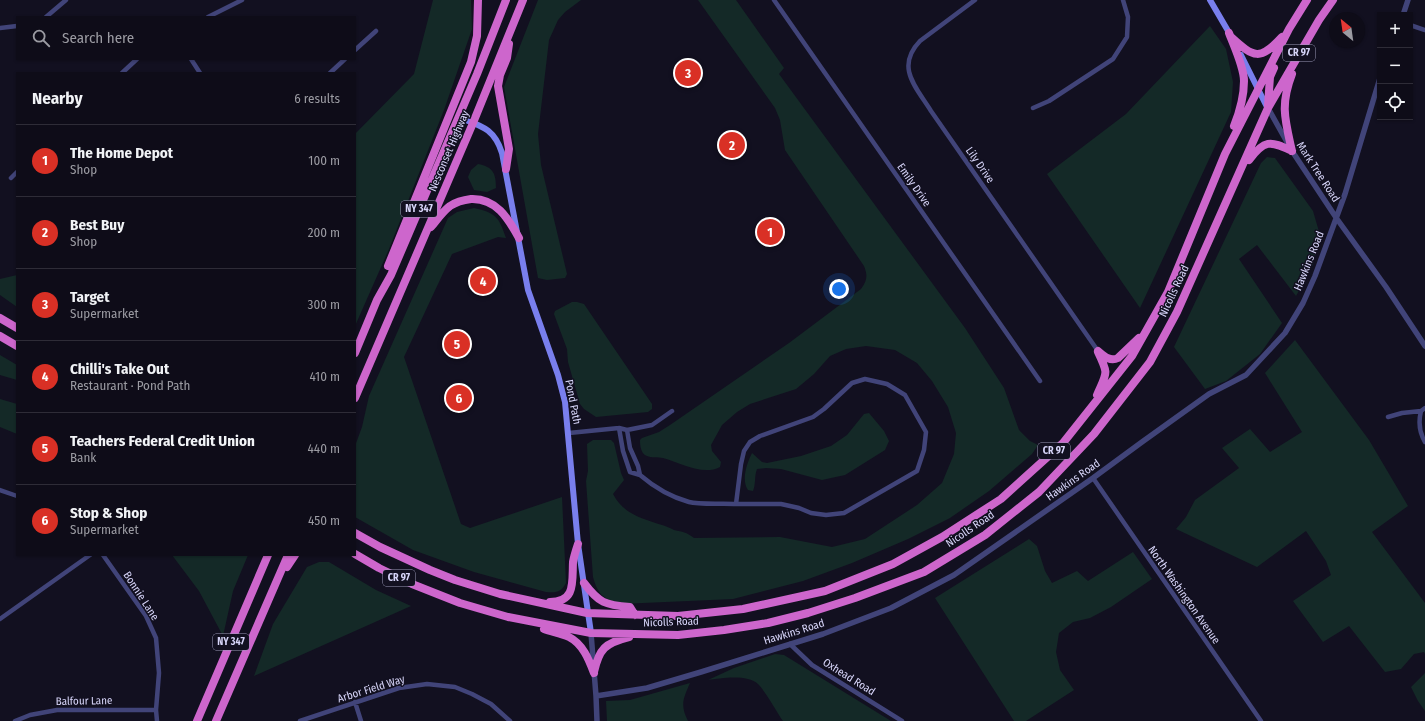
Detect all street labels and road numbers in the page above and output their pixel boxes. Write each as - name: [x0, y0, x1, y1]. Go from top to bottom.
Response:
- road number: CR 97: [1283, 45, 1315, 61]
- street label: Nesconset Highway: [426, 108, 472, 193]
- street label: Mark Tree Road: [1294, 139, 1342, 205]
- street label: Lily Drive: [963, 144, 997, 186]
- street label: Emily Drive: [894, 161, 934, 209]
- road number: NY 347: [401, 201, 437, 217]
- street label: Hawkins Road: [1291, 229, 1327, 293]
- street label: Nicolls Road: [1156, 263, 1192, 319]
- street label: Pond Path: [562, 378, 584, 426]
- road number: CR 97: [1038, 443, 1070, 459]
- street label: Hawkins Road: [1043, 457, 1103, 503]
- street label: Nicolls Road: [943, 508, 997, 550]
- street label: North Washington Avenue: [1145, 544, 1223, 646]
- street label: Bonnie Lane: [120, 569, 162, 623]
- road number: CR 97: [383, 570, 415, 586]
- street label: Nicolls Road: [643, 615, 699, 629]
- street label: Hawkins Road: [762, 617, 826, 647]
- road number: NY 347: [213, 634, 249, 650]
- street label: Oxhead Road: [820, 656, 878, 698]
- street label: Arbor Field Way: [336, 673, 406, 705]
- street label: Balfour Lane: [55, 694, 113, 708]

